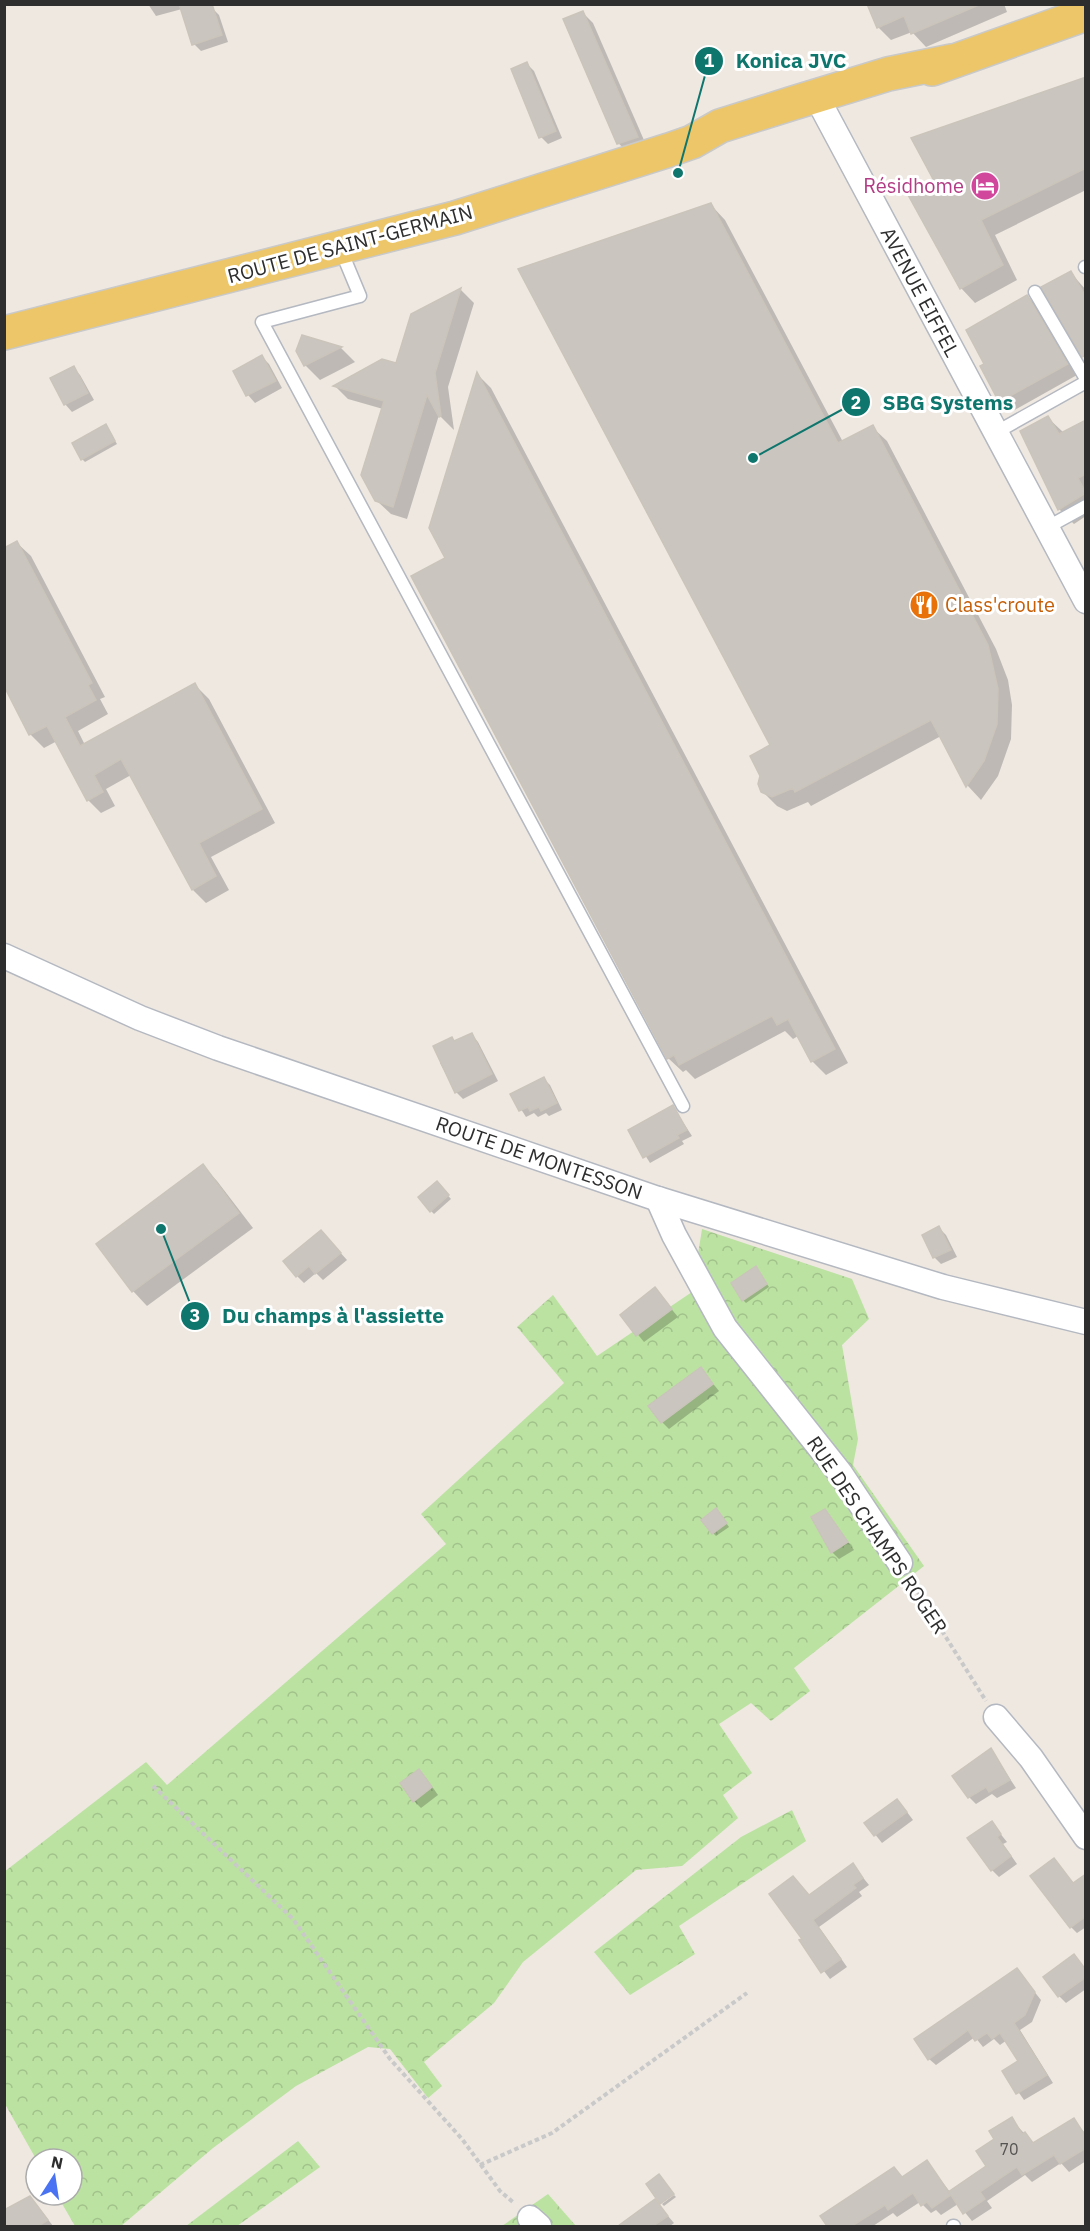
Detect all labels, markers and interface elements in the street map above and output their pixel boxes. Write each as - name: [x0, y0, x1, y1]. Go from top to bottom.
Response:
- callout: Konica JVC: [694, 41, 858, 80]
- text: Konica JVC: [736, 46, 847, 74]
- text: 1: [704, 49, 715, 72]
- hotel icon: Résidhome: [969, 170, 1001, 202]
- place label: Résidhome: [863, 172, 964, 199]
- street label: ROUTE DE SAINT-GERMAIN: [224, 198, 475, 289]
- street label: AVENUE EIFFEL: [875, 222, 966, 362]
- callout: SBG Systems: [841, 383, 1026, 422]
- text: SBG Systems: [883, 388, 1013, 416]
- text: 2: [851, 391, 861, 414]
- restaurant icon: Class'croute: [908, 589, 940, 621]
- place label: Class'croute: [945, 591, 1055, 618]
- street label: ROUTE DE MONTESSON: [432, 1109, 646, 1206]
- callout: Du champs à l'assiette: [180, 1296, 456, 1335]
- text: Du champs à l'assiette: [222, 1301, 444, 1329]
- text: 3: [190, 1304, 200, 1327]
- street label: RUE DES CHAMPS ROGER: [801, 1431, 954, 1639]
- house number: 70: [999, 2139, 1019, 2159]
- north arrow: [24, 2147, 84, 2207]
- text: N: [49, 2151, 65, 2173]

